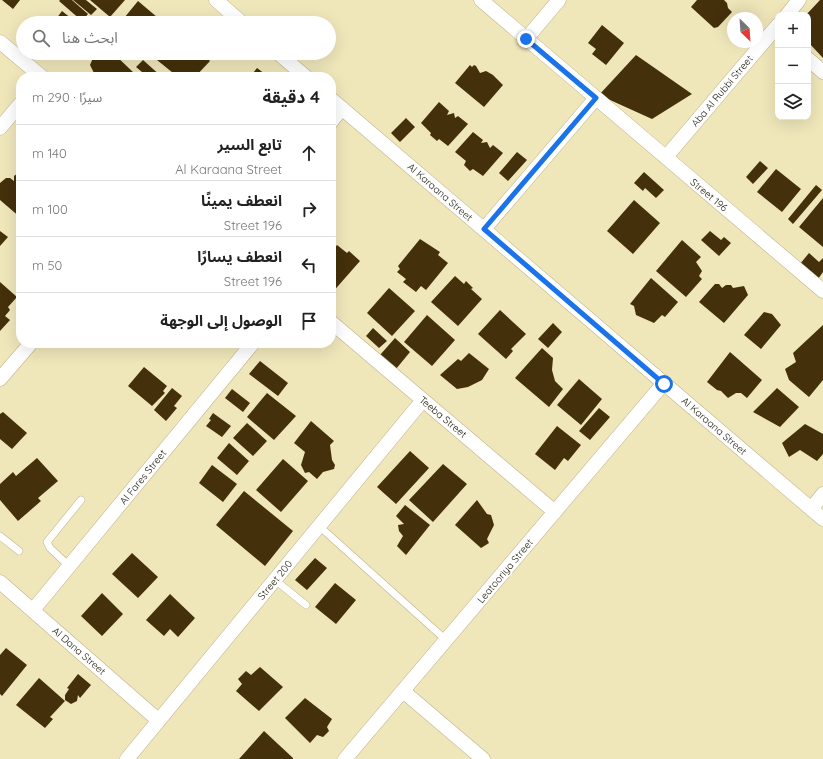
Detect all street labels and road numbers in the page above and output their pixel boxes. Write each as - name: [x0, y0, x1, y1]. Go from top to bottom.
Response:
- street label: Aba Al Rubbi Street: [688, 52, 756, 129]
- street label: Al Karaana Street: [405, 160, 476, 224]
- street label: Street 196: [688, 176, 731, 215]
- street label: Teeba Street: [416, 393, 470, 441]
- street label: Al Karaana Street: [679, 394, 750, 458]
- street label: Al Fares Street: [117, 446, 170, 507]
- street label: Leatooriya Street: [474, 536, 536, 606]
- street label: Street 200: [255, 558, 295, 602]
- street label: Al Dana Street: [50, 624, 109, 678]

